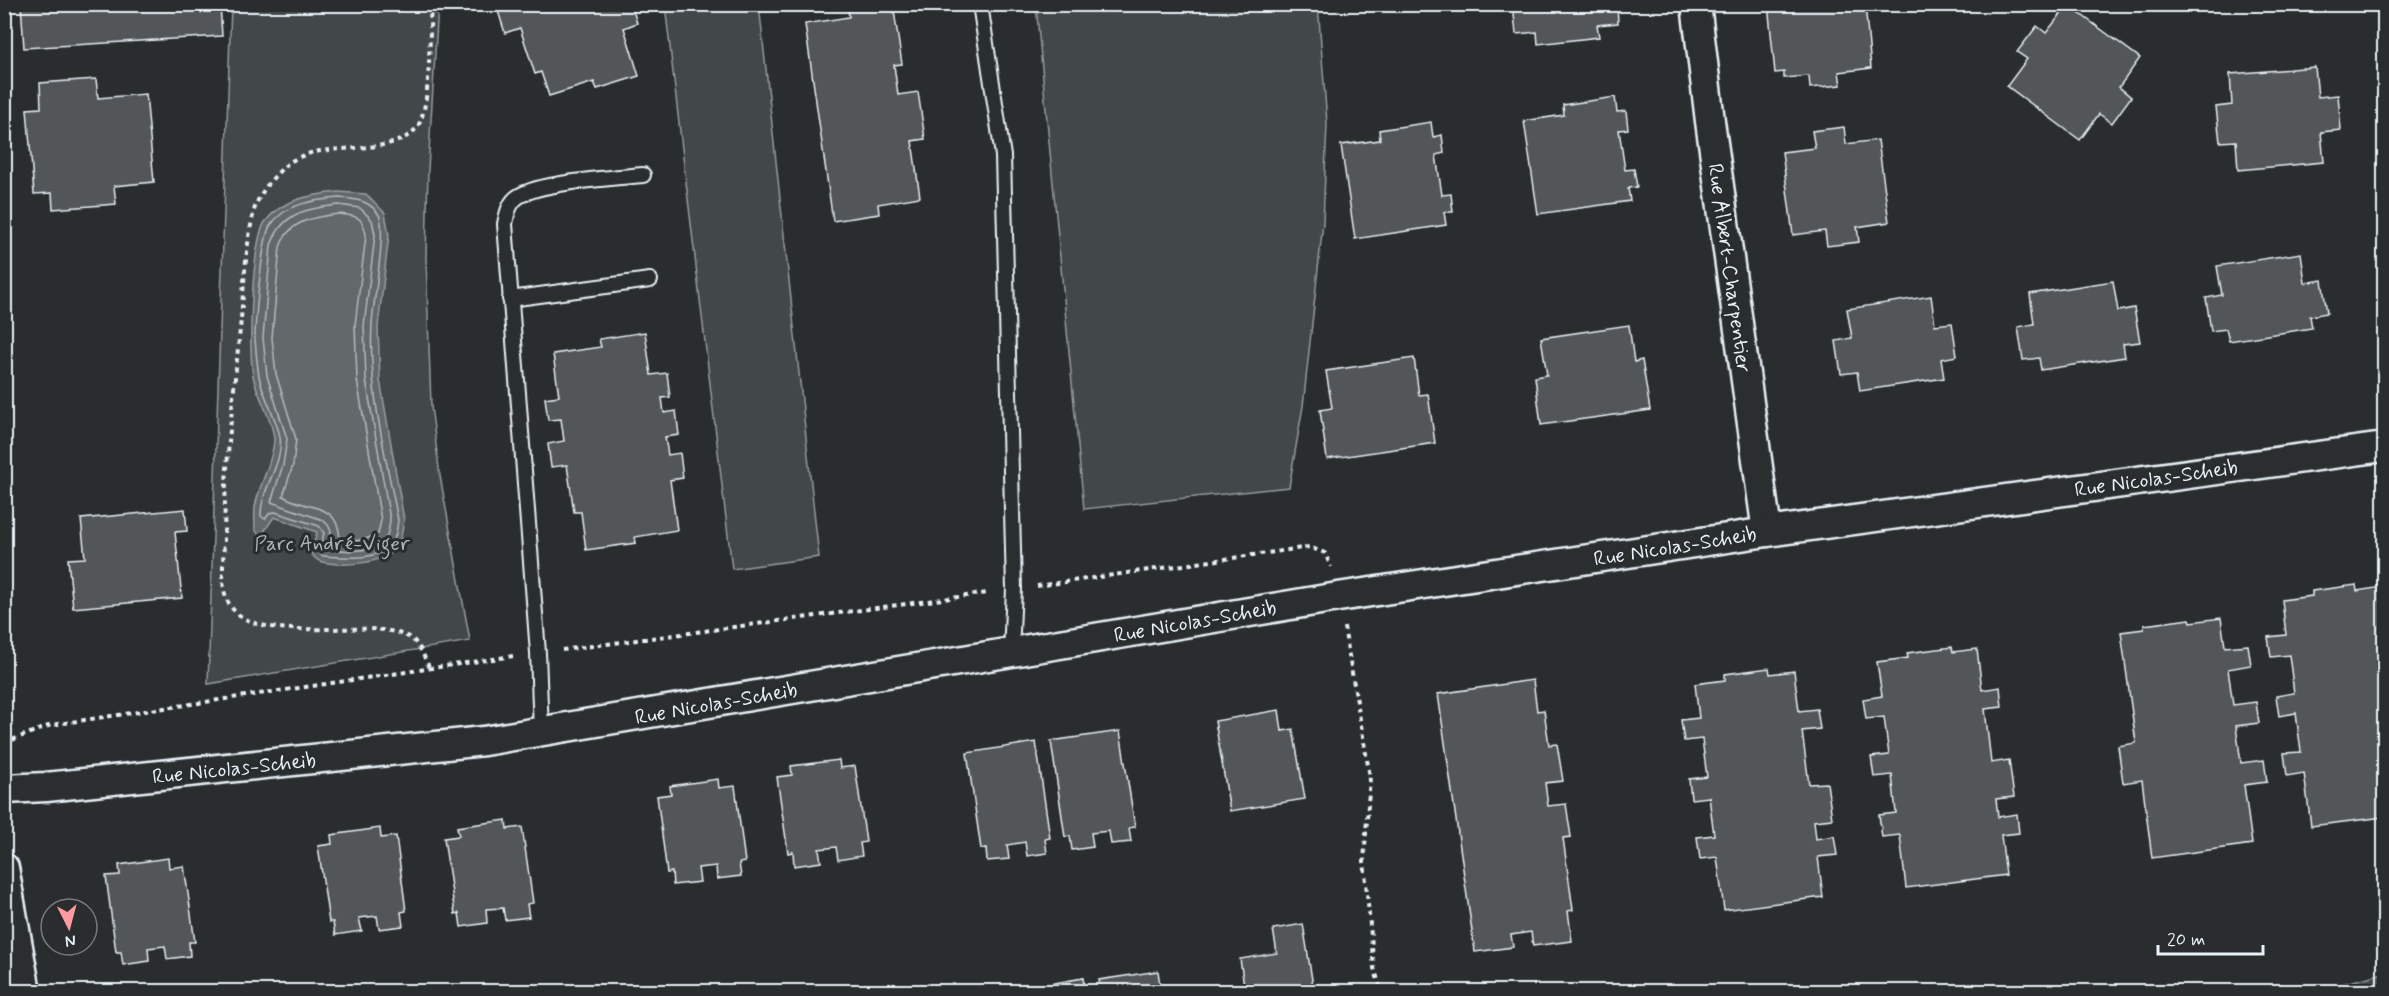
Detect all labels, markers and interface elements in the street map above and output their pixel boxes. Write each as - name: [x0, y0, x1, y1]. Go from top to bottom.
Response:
- street label: Rue Albert-Charpentier: [1700, 162, 1758, 375]
- street label: Rue Nicolas-Scheib: [2073, 454, 2240, 504]
- street label: Rue Nicolas-Scheib: [1592, 520, 1759, 574]
- park label: Parc André-Viger: [254, 530, 410, 560]
- street label: Rue Nicolas-Scheib: [1112, 594, 1279, 650]
- street label: Rue Nicolas-Scheib: [633, 676, 800, 732]
- street label: Rue Nicolas-Scheib: [151, 746, 317, 792]
- north arrow: [39, 897, 99, 957]
- scale bar: [2158, 918, 2263, 956]
- text: 20 m: [2167, 928, 2205, 952]
- text: N: [64, 929, 77, 951]

